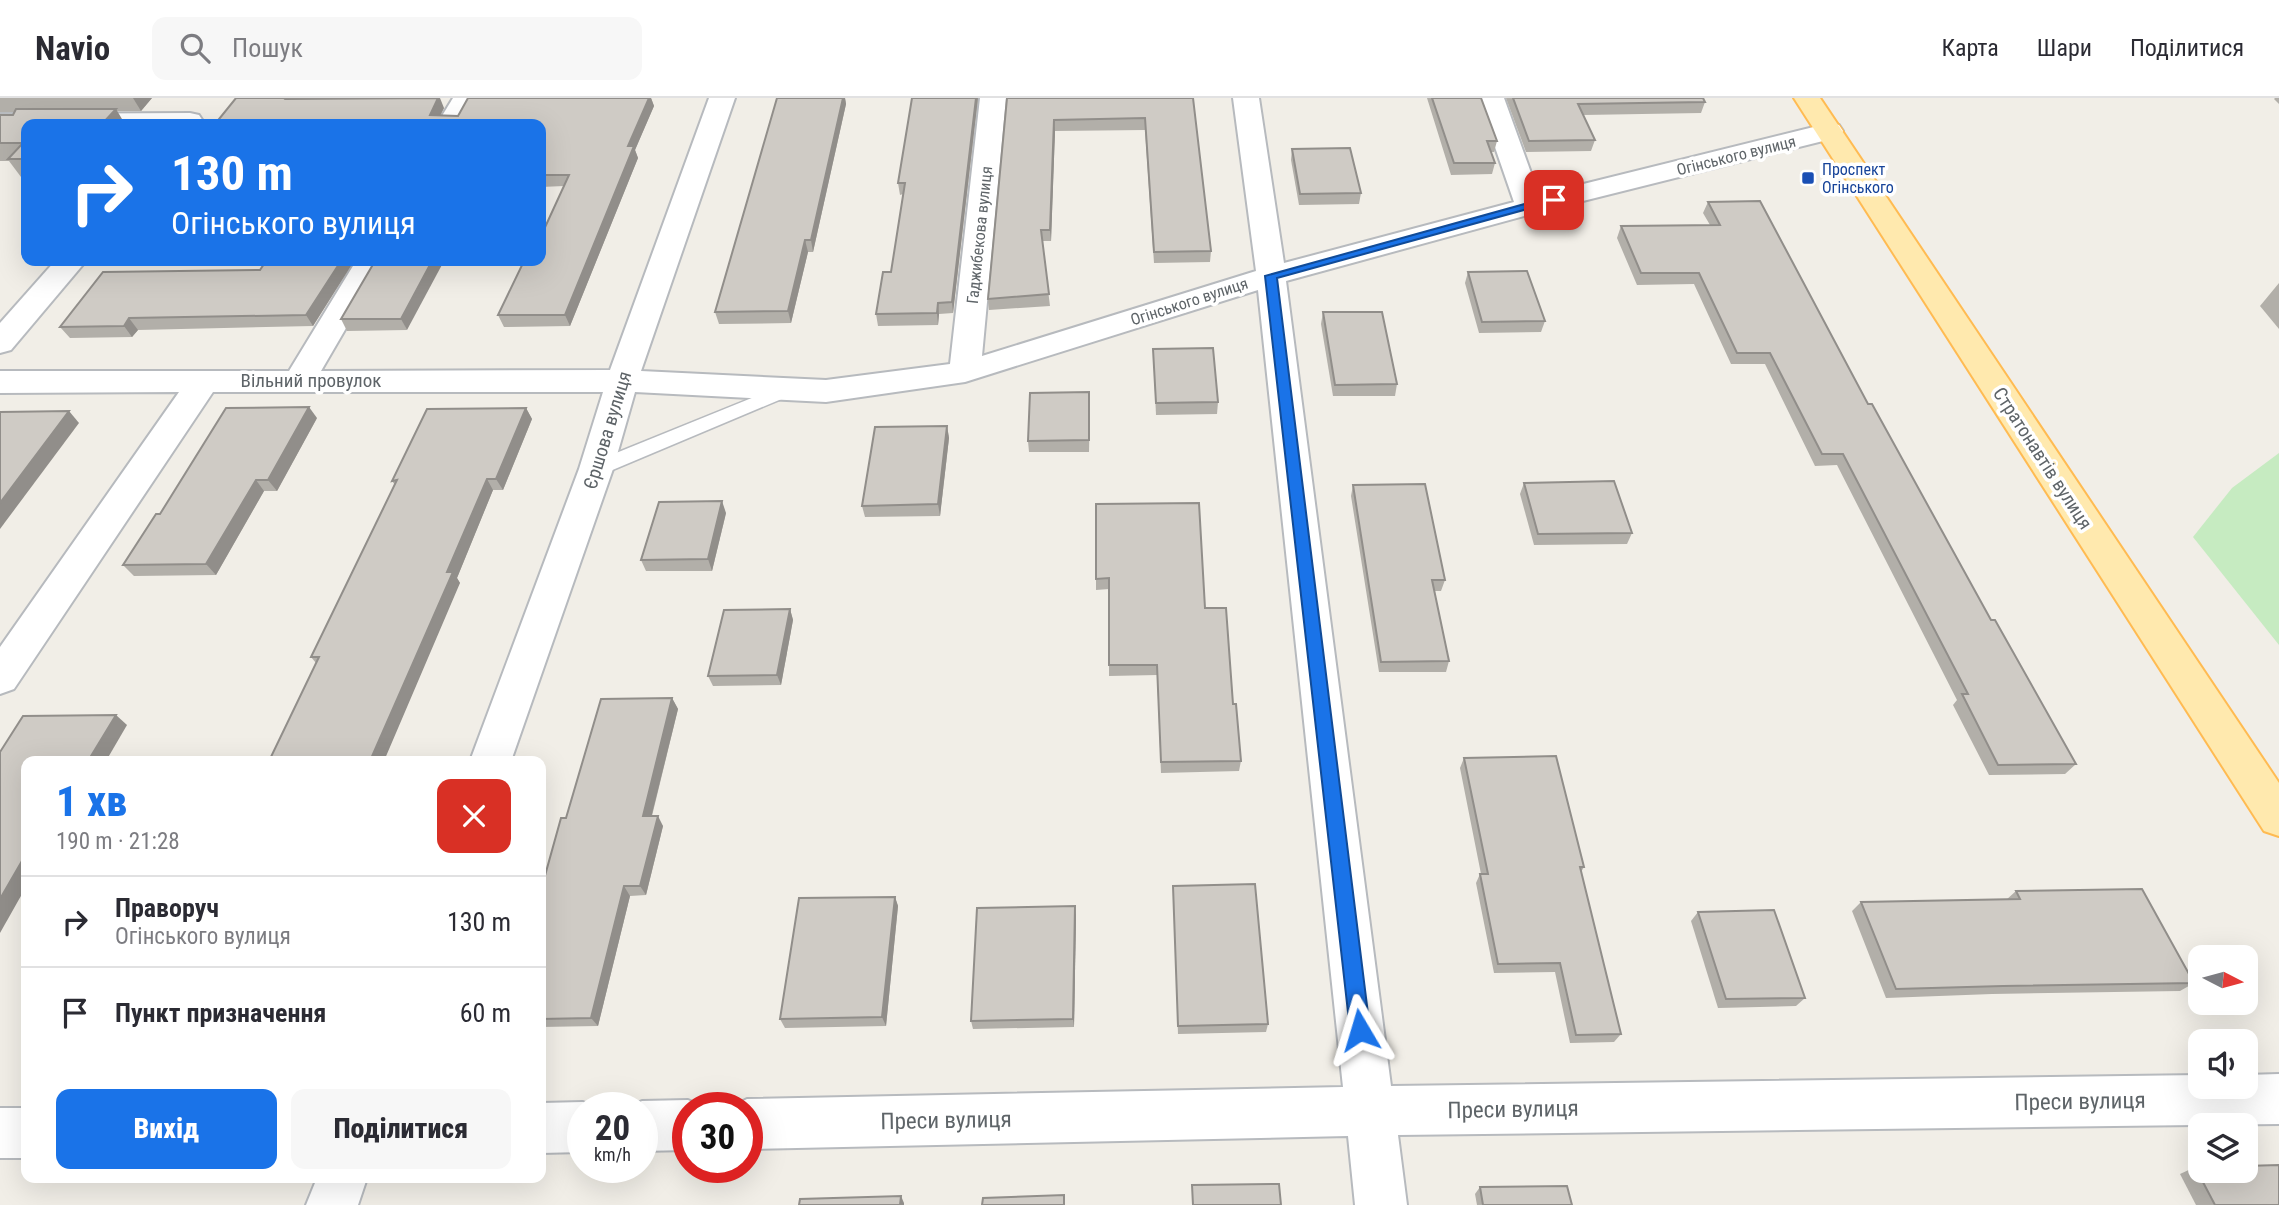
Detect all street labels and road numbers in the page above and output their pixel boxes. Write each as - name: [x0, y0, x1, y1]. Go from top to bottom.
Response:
- street label: Огінського вулиця: [1674, 131, 1798, 179]
- street label: Гаджибекова вулиця: [963, 165, 996, 305]
- street label: Огінського вулиця: [1128, 274, 1250, 329]
- street label: Єршова вулиця: [579, 368, 636, 492]
- street label: Вільний провулок: [241, 369, 381, 392]
- street label: Стратонавтів вулиця: [1988, 383, 2097, 534]
- street label: Преси вулиця: [2014, 1087, 2146, 1116]
- street label: Преси вулиця: [1447, 1095, 1579, 1124]
- street label: Преси вулиця: [880, 1106, 1012, 1135]

